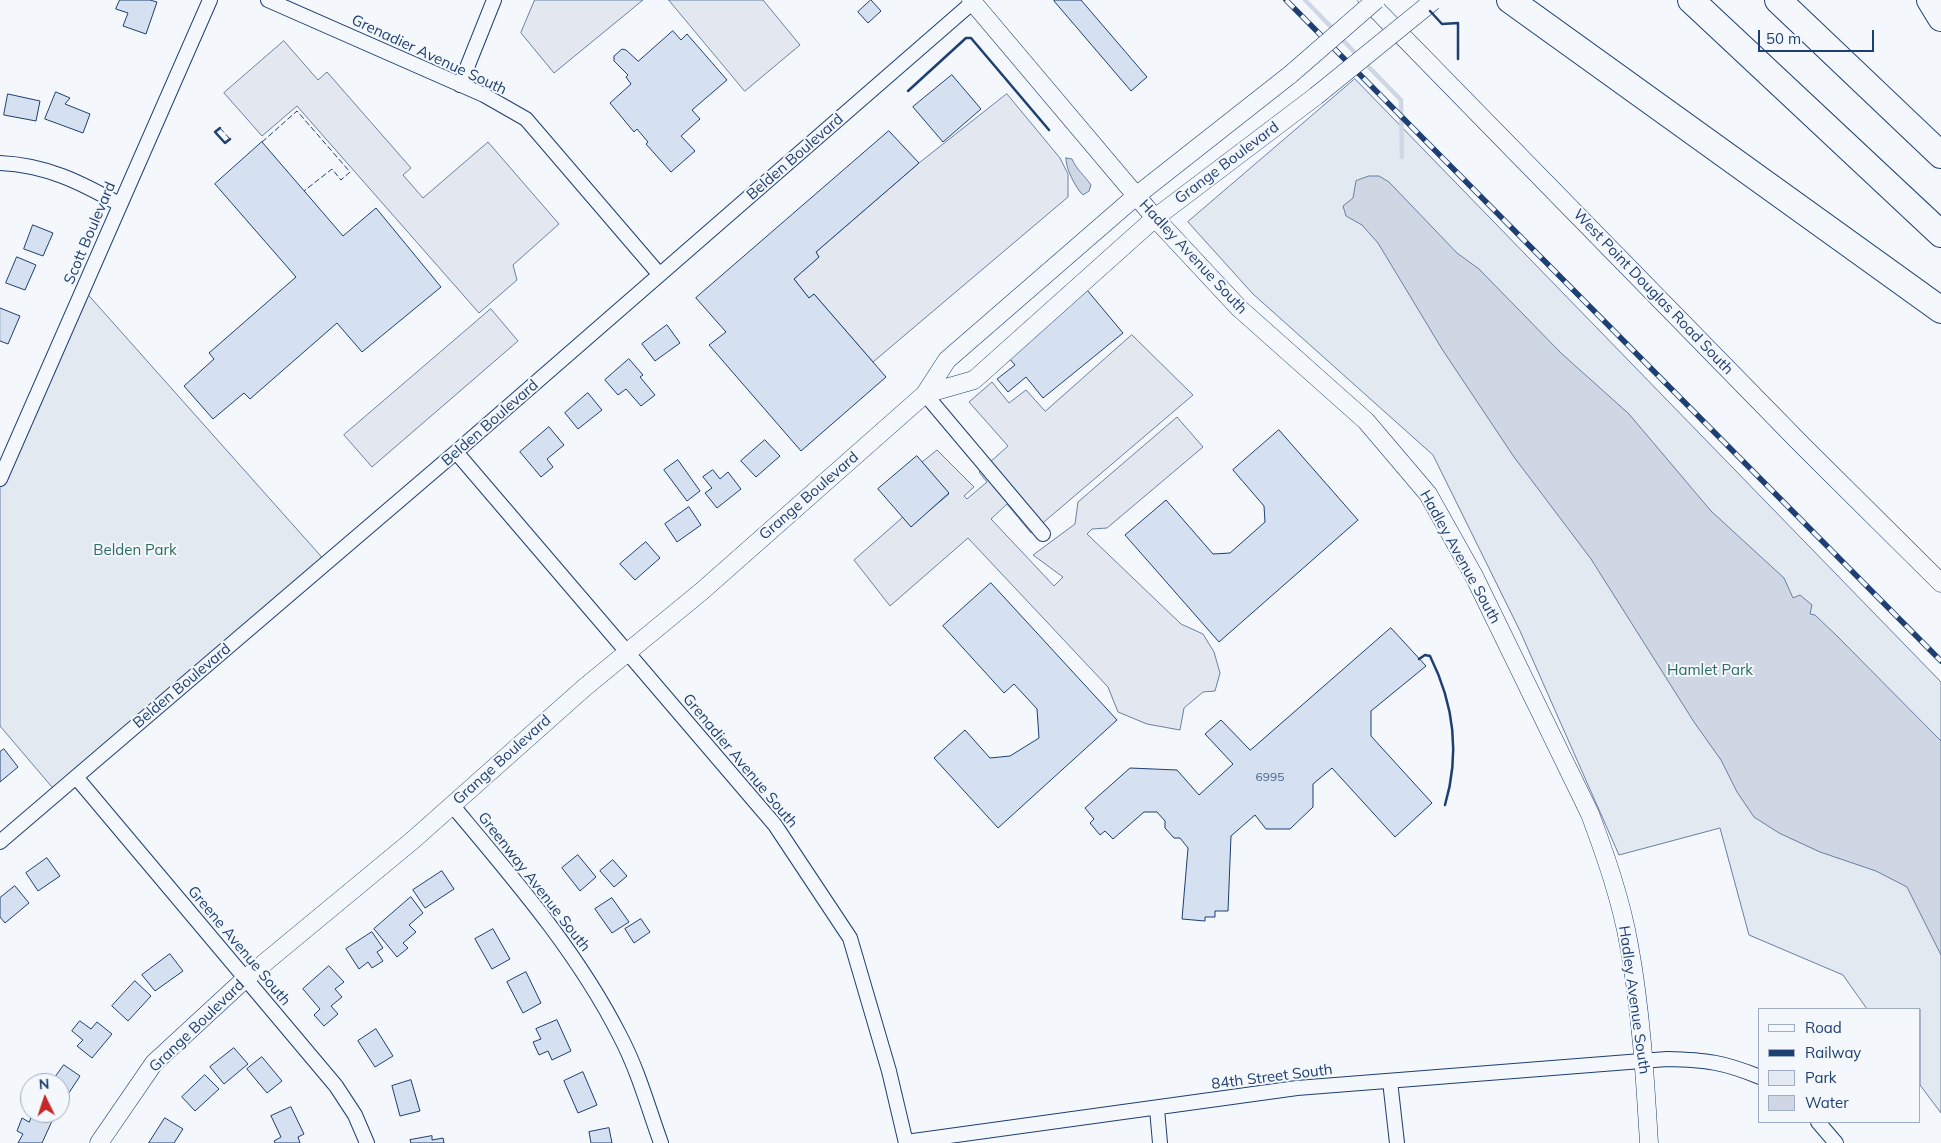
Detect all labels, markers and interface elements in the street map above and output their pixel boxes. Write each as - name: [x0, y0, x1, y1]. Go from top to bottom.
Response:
- street label: Grenadier Avenue South: [349, 11, 509, 99]
- scale bar: [1761, 20, 1877, 52]
- text: 50 m: [1766, 29, 1801, 48]
- street label: Belden Boulevard: [743, 110, 847, 204]
- street label: Grange Boulevard: [1171, 118, 1283, 208]
- street label: Scott Boulevard: [60, 179, 120, 287]
- street label: Hadley Avenue South: [1135, 196, 1251, 318]
- street label: West Point Douglas Road South: [1569, 206, 1737, 378]
- street label: Belden Boulevard: [438, 376, 542, 470]
- street label: Grange Boulevard: [756, 448, 862, 544]
- street label: Hadley Avenue South: [1416, 487, 1504, 627]
- park label: Belden Park: [93, 541, 177, 559]
- street label: Belden Boulevard: [129, 640, 235, 732]
- park label: Hamlet Park: [1667, 661, 1753, 679]
- street label: Grenadier Avenue South: [679, 690, 801, 832]
- street label: Grange Boulevard: [449, 711, 555, 809]
- house number: 6995: [1256, 770, 1284, 784]
- street label: Greenway Avenue South: [474, 809, 594, 955]
- street label: Greene Avenue South: [184, 883, 294, 1009]
- street label: Hadley Avenue South: [1615, 925, 1653, 1075]
- street label: Grange Boulevard: [146, 976, 248, 1076]
- legend: [1758, 1008, 1921, 1123]
- text: Road: [1805, 1018, 1842, 1037]
- text: Railway: [1805, 1043, 1861, 1062]
- street label: 84th Street South: [1210, 1061, 1334, 1093]
- text: Park: [1805, 1068, 1837, 1087]
- north arrow: [20, 1073, 70, 1123]
- text: N: [38, 1075, 50, 1093]
- text: Water: [1805, 1093, 1849, 1112]

